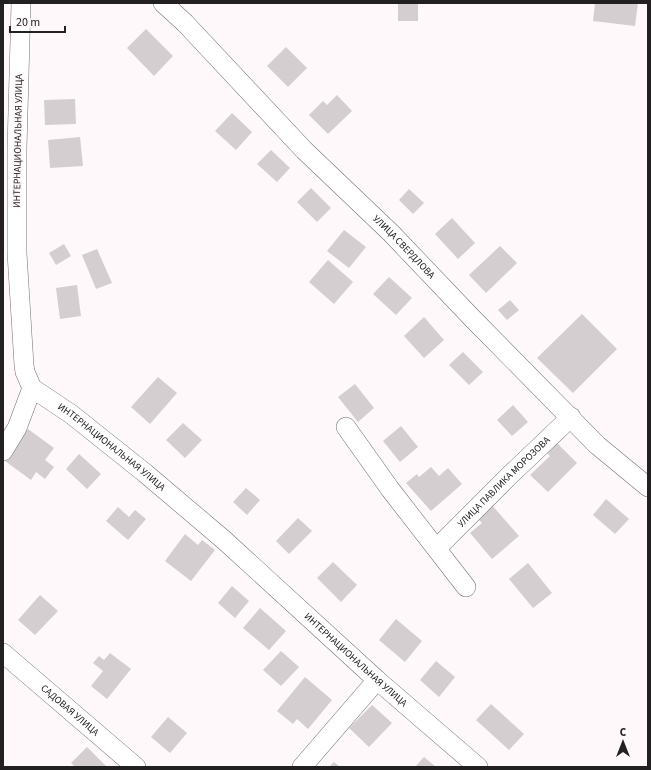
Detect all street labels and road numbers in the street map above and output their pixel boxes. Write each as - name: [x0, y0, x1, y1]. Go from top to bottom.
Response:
- street label: ИНТЕРНАЦИОНАЛЬНАЯ УЛИЦА: [10, 73, 26, 208]
- street label: УЛИЦА СВЕРДЛОВА: [370, 212, 439, 282]
- street label: ИНТЕРНАЦИОНАЛЬНАЯ УЛИЦА: [55, 400, 169, 495]
- street label: УЛИЦА ПАВЛИКА МОРОЗОВА: [454, 433, 554, 531]
- street label: ИНТЕРНАЦИОНАЛЬНАЯ УЛИЦА: [301, 610, 411, 710]
- street label: САДОВАЯ УЛИЦА: [38, 681, 102, 740]

